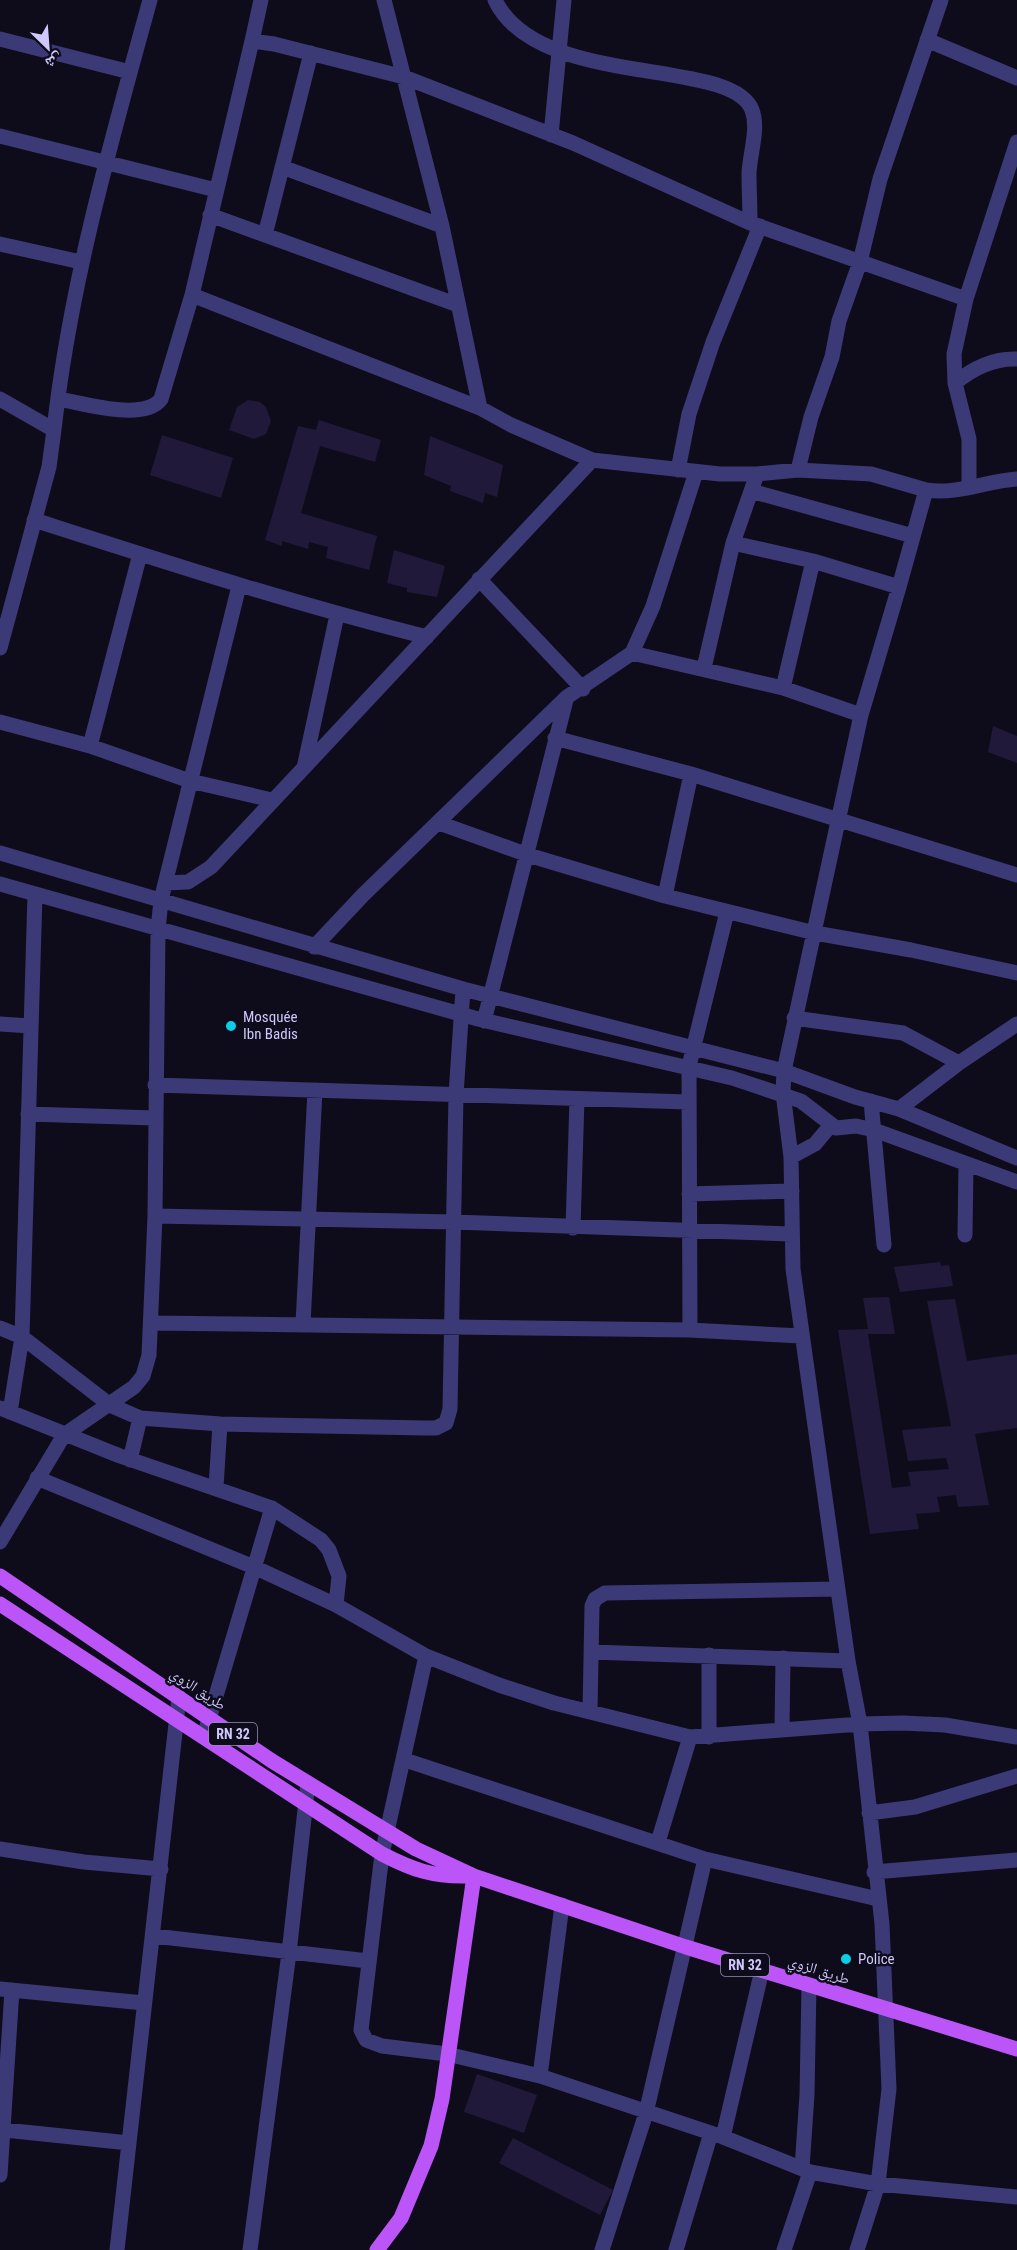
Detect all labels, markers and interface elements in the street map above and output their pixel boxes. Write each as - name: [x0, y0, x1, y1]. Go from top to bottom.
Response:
- north arrow: [18, 18, 78, 78]
- text: ش: [42, 49, 66, 73]
- place label: Mosquée Ibn Badis: [243, 1008, 298, 1043]
- marker: Mosquée Ibn Badis: [224, 1019, 238, 1033]
- street label: طريق الزوي: [165, 1664, 229, 1717]
- road number: RN 32: [209, 1723, 257, 1745]
- place label: Police: [858, 1950, 895, 1968]
- street label: طريق الزوي: [785, 1952, 852, 1991]
- marker: Police: [839, 1952, 853, 1966]
- road number: RN 32: [721, 1954, 769, 1976]

